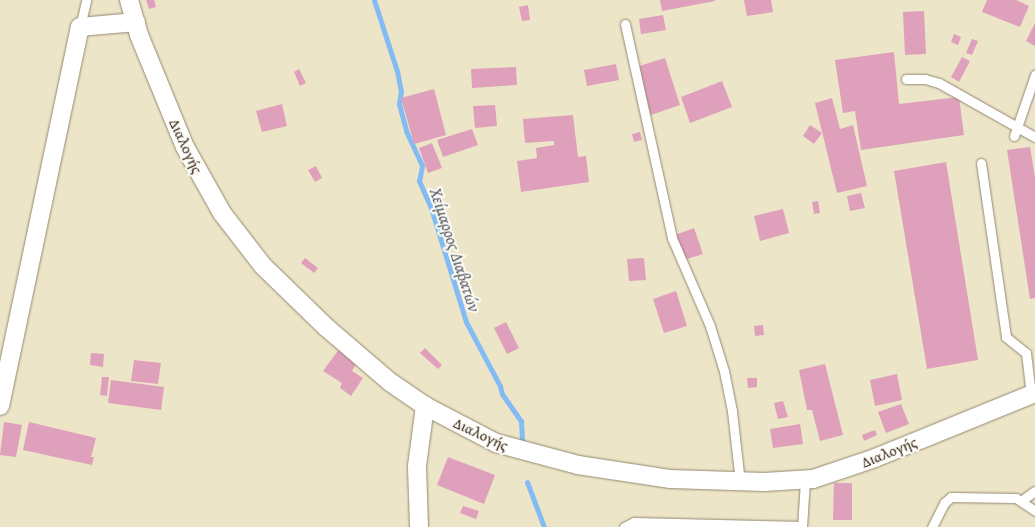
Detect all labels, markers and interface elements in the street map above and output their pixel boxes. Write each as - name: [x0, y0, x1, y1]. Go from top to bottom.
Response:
- street label: Διαλογής: [166, 116, 206, 176]
- water label: Χείμαρρος Διαβατών: [426, 185, 484, 315]
- street label: Διαλογής: [451, 414, 511, 454]
- street label: Διαλογής: [859, 433, 919, 471]

